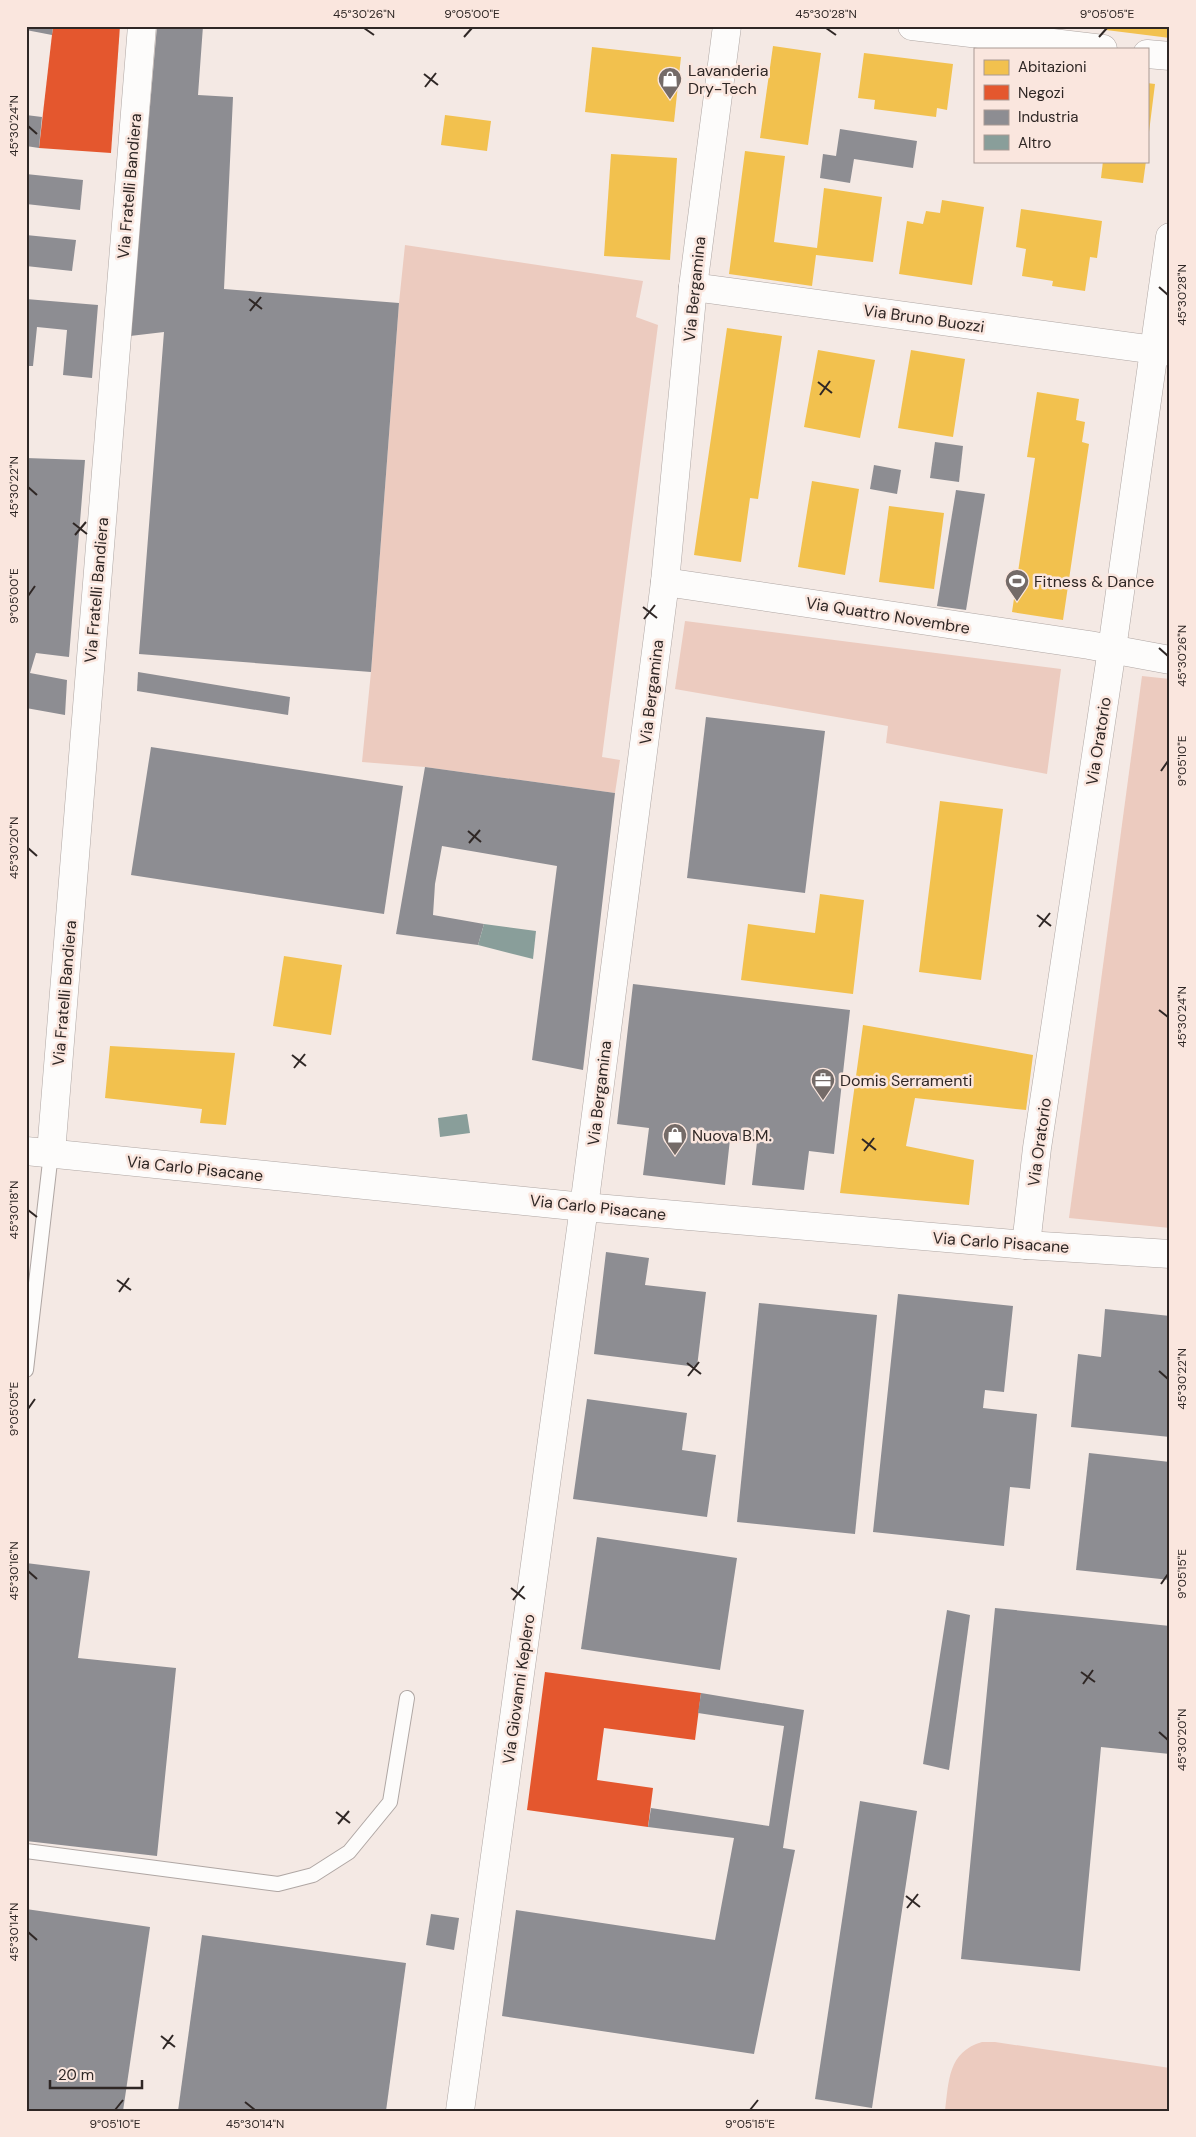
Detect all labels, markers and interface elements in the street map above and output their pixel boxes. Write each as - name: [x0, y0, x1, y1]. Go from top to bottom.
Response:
- text: 45°30'26"N: [333, 6, 395, 22]
- text: 9°05'00"E: [444, 6, 500, 22]
- text: 45°30'28"N: [795, 6, 857, 22]
- text: 9°05'05"E: [1080, 6, 1134, 22]
- legend: [974, 48, 1148, 162]
- text: Abitazioni: [1018, 57, 1087, 77]
- place label: Lavanderia Dry-Tech: [688, 60, 768, 99]
- shop icon: Lavanderia Dry-Tech: [657, 66, 683, 100]
- text: Negozi: [1018, 83, 1064, 103]
- text: 45°30'24"N: [6, 95, 22, 157]
- text: Industria: [1018, 107, 1079, 127]
- street label: Via Fratelli Bandiera: [113, 112, 146, 260]
- text: Altro: [1018, 133, 1051, 153]
- street label: Via Bergamina: [679, 235, 710, 343]
- text: 45°30'28"N: [1174, 264, 1190, 326]
- street label: Via Bruno Buozzi: [862, 300, 986, 337]
- text: 45°30'22"N: [6, 456, 22, 518]
- street label: Via Fratelli Bandiera: [80, 516, 113, 664]
- text: 9°05'00"E: [6, 568, 22, 624]
- sports icon: Fitness & Dance: [1004, 568, 1030, 602]
- place label: Fitness & Dance: [1034, 571, 1154, 592]
- street label: Via Quattro Novembre: [804, 592, 971, 639]
- text: 45°30'26"N: [1174, 625, 1190, 687]
- street label: Via Bergamina: [635, 638, 668, 746]
- street label: Via Oratorio: [1081, 695, 1116, 787]
- text: 9°05'10"E: [1174, 735, 1190, 787]
- text: 45°30'20"N: [6, 817, 22, 879]
- street label: Via Fratelli Bandiera: [48, 919, 81, 1067]
- text: 45°30'24"N: [1174, 986, 1190, 1048]
- street label: Via Bergamina: [583, 1039, 616, 1147]
- office icon: Domis Serramenti: [810, 1067, 836, 1101]
- place label: Domis Serramenti: [840, 1070, 972, 1091]
- street label: Via Oratorio: [1023, 1097, 1056, 1188]
- shop icon: Nuova B.M.: [662, 1122, 688, 1156]
- place label: Nuova B.M.: [692, 1125, 772, 1146]
- street label: Via Carlo Pisacane: [126, 1151, 264, 1186]
- text: 45°30'18"N: [6, 1181, 22, 1239]
- street label: Via Carlo Pisacane: [529, 1190, 667, 1225]
- street label: Via Carlo Pisacane: [932, 1227, 1070, 1258]
- text: 45°30'22"N: [1174, 1348, 1190, 1410]
- text: 9°05'05"E: [6, 1382, 22, 1436]
- text: 45°30'16"N: [6, 1542, 22, 1601]
- text: 9°05'15"E: [1174, 1549, 1190, 1599]
- street label: Via Giovanni Keplero: [498, 1613, 539, 1766]
- text: 45°30'20"N: [1174, 1709, 1190, 1771]
- text: 45°30'14"N: [6, 1903, 22, 1961]
- scale bar: [50, 2057, 142, 2089]
- text: 20 m: [58, 2065, 94, 2085]
- text: 9°05'10"E: [89, 2116, 141, 2132]
- text: 45°30'14"N: [226, 2116, 284, 2132]
- text: 9°05'15"E: [725, 2116, 775, 2132]

